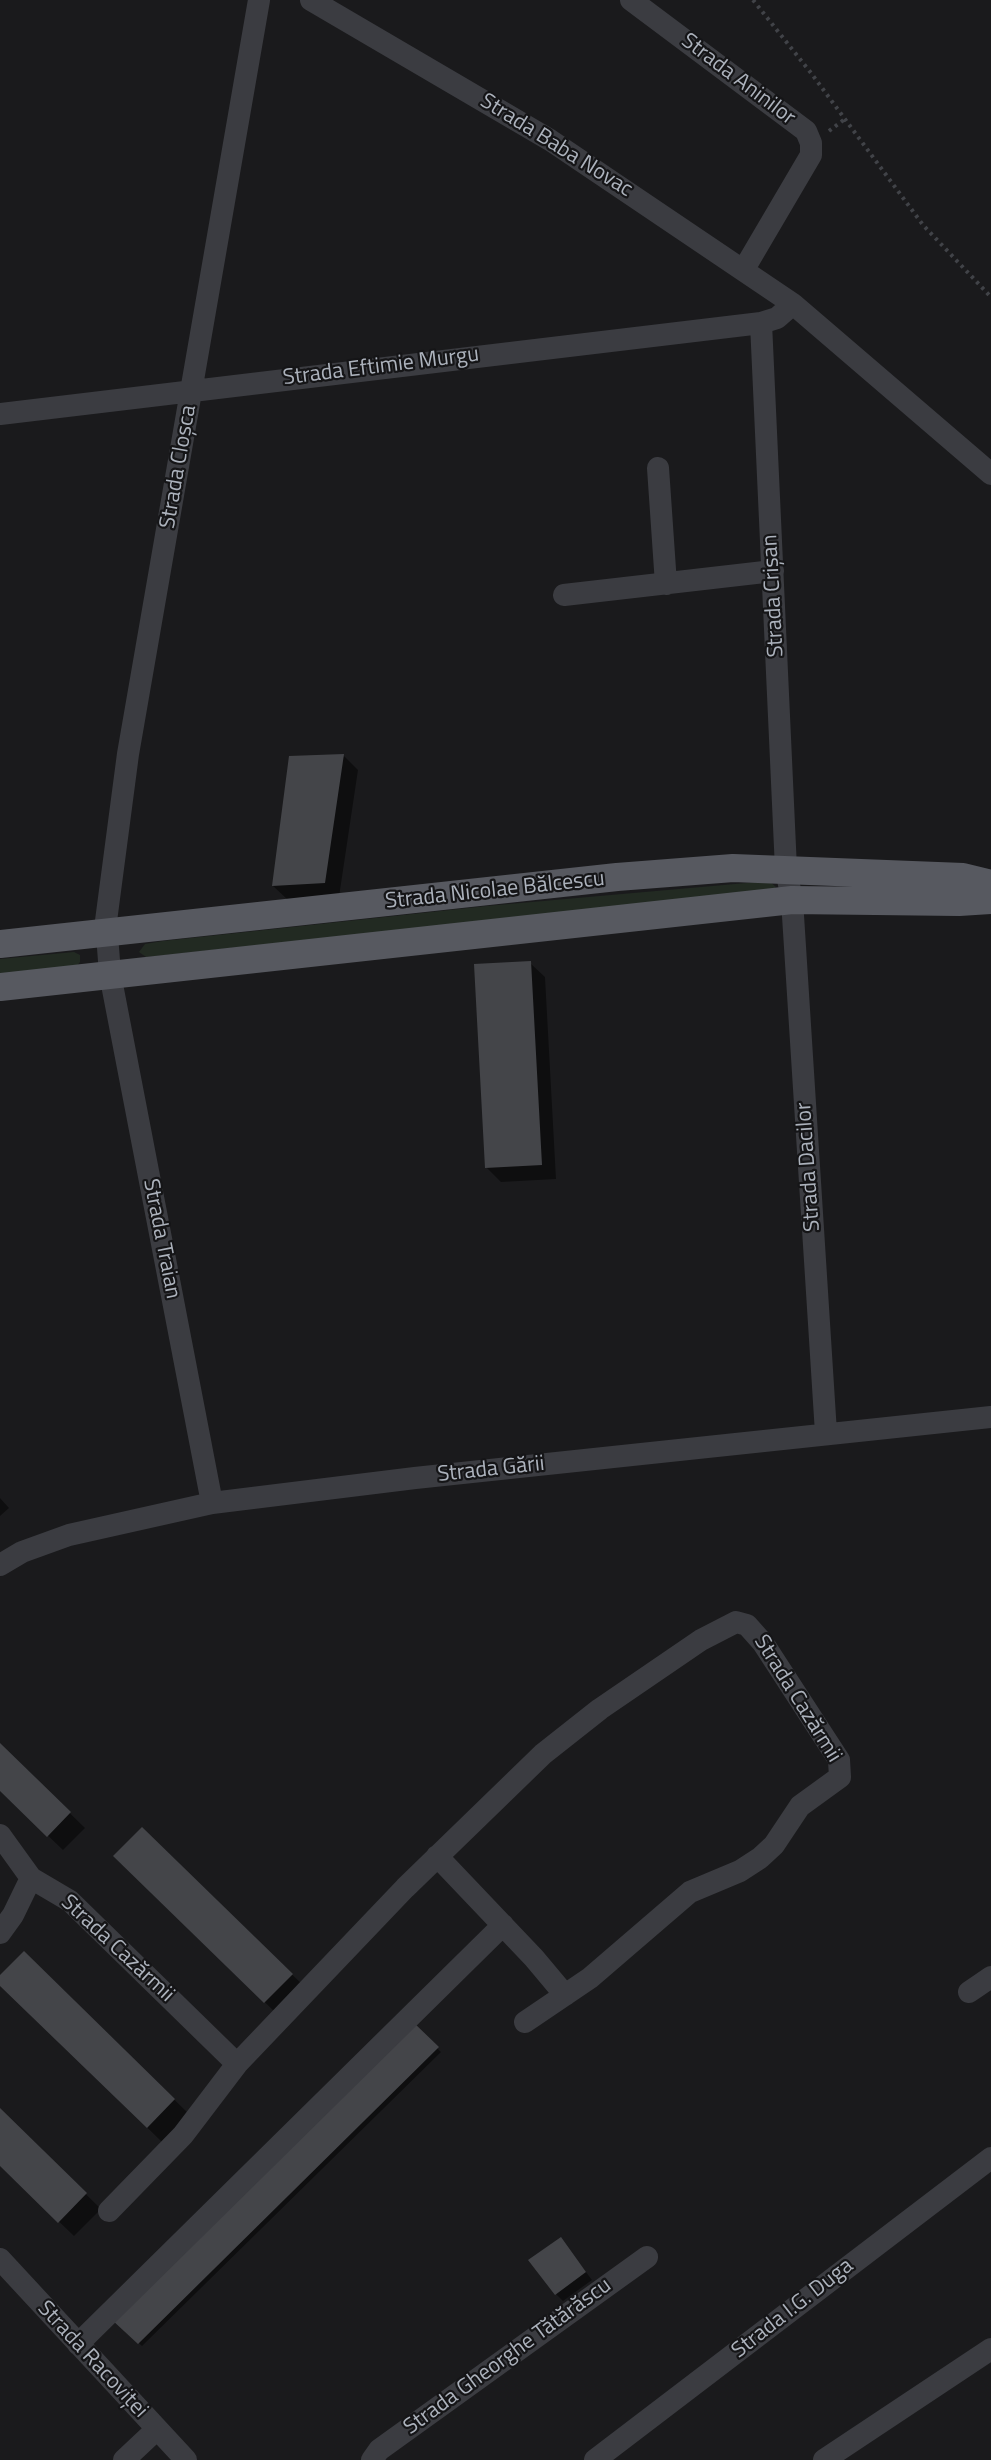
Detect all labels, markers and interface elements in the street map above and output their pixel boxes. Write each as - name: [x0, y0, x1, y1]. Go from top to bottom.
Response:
- street label: Strada Aninilor: [676, 28, 800, 132]
- street label: Strada Baba Novac: [475, 88, 637, 204]
- street label: Strada Eftimie Murgu: [281, 342, 481, 392]
- street label: Strada Cloșca: [155, 403, 203, 531]
- street label: Strada Crișan: [758, 534, 790, 658]
- street label: Strada Nicolae Bălcescu: [384, 866, 606, 916]
- street label: Strada Dacilor: [791, 1101, 827, 1233]
- street label: Strada Traian: [136, 1177, 186, 1301]
- street label: Strada Gării: [436, 1451, 546, 1489]
- street label: Strada Cazărmii: [747, 1630, 847, 1768]
- street label: Strada Cazărmii: [55, 1890, 179, 2008]
- street label: Strada I.G. Duga: [727, 2253, 859, 2365]
- street label: Strada Gheorghe Tătărăscu: [399, 2273, 617, 2441]
- street label: Strada Racoviței: [31, 2296, 153, 2424]

